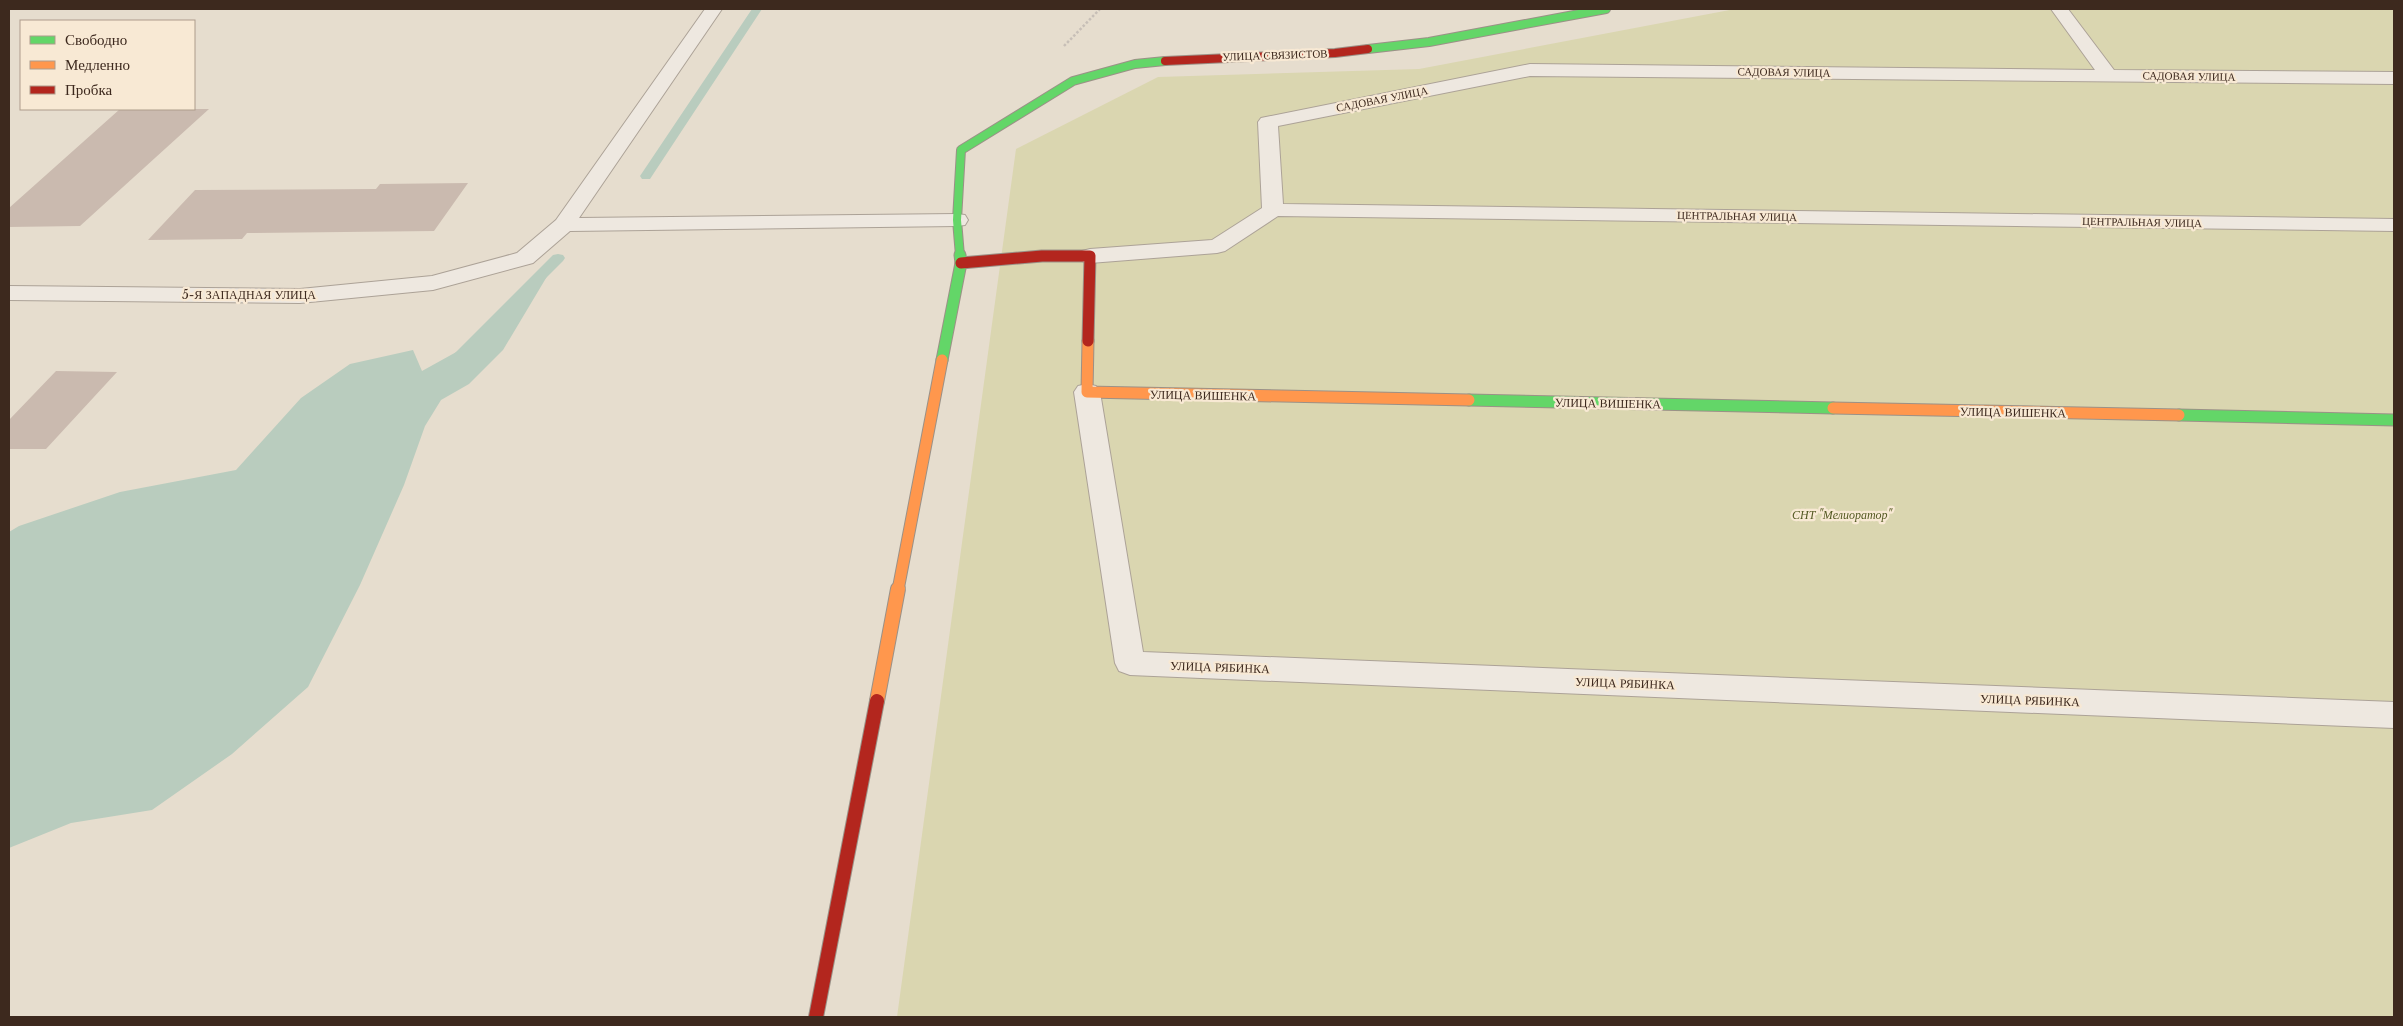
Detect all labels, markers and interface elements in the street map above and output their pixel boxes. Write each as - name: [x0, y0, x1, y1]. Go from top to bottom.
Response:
- legend: [20, 20, 195, 110]
- text: Свободно: [65, 30, 127, 49]
- street label: УЛИЦА СВЯЗИСТОВ: [1222, 46, 1328, 64]
- text: Медленно: [65, 55, 130, 74]
- street label: САДОВАЯ УЛИЦА: [1737, 64, 1831, 80]
- street label: САДОВАЯ УЛИЦА: [2142, 68, 2236, 84]
- text: Пробка: [65, 80, 113, 99]
- street label: САДОВАЯ УЛИЦА: [1335, 83, 1429, 115]
- street label: ЦЕНТРАЛЬНАЯ УЛИЦА: [1677, 208, 1797, 224]
- street label: ЦЕНТРАЛЬНАЯ УЛИЦА: [2082, 214, 2202, 230]
- street label: 5-Я ЗАПАДНАЯ УЛИЦА: [182, 287, 316, 302]
- street label: УЛИЦА ВИШЕНКА: [1150, 387, 1257, 403]
- street label: УЛИЦА ВИШЕНКА: [1555, 395, 1662, 411]
- street label: УЛИЦА ВИШЕНКА: [1960, 404, 2067, 420]
- park label: СНТ "Мелиоратор": [1792, 507, 1894, 522]
- street label: УЛИЦА РЯБИНКА: [1170, 658, 1270, 676]
- street label: УЛИЦА РЯБИНКА: [1575, 674, 1675, 692]
- street label: УЛИЦА РЯБИНКА: [1980, 691, 2080, 709]

